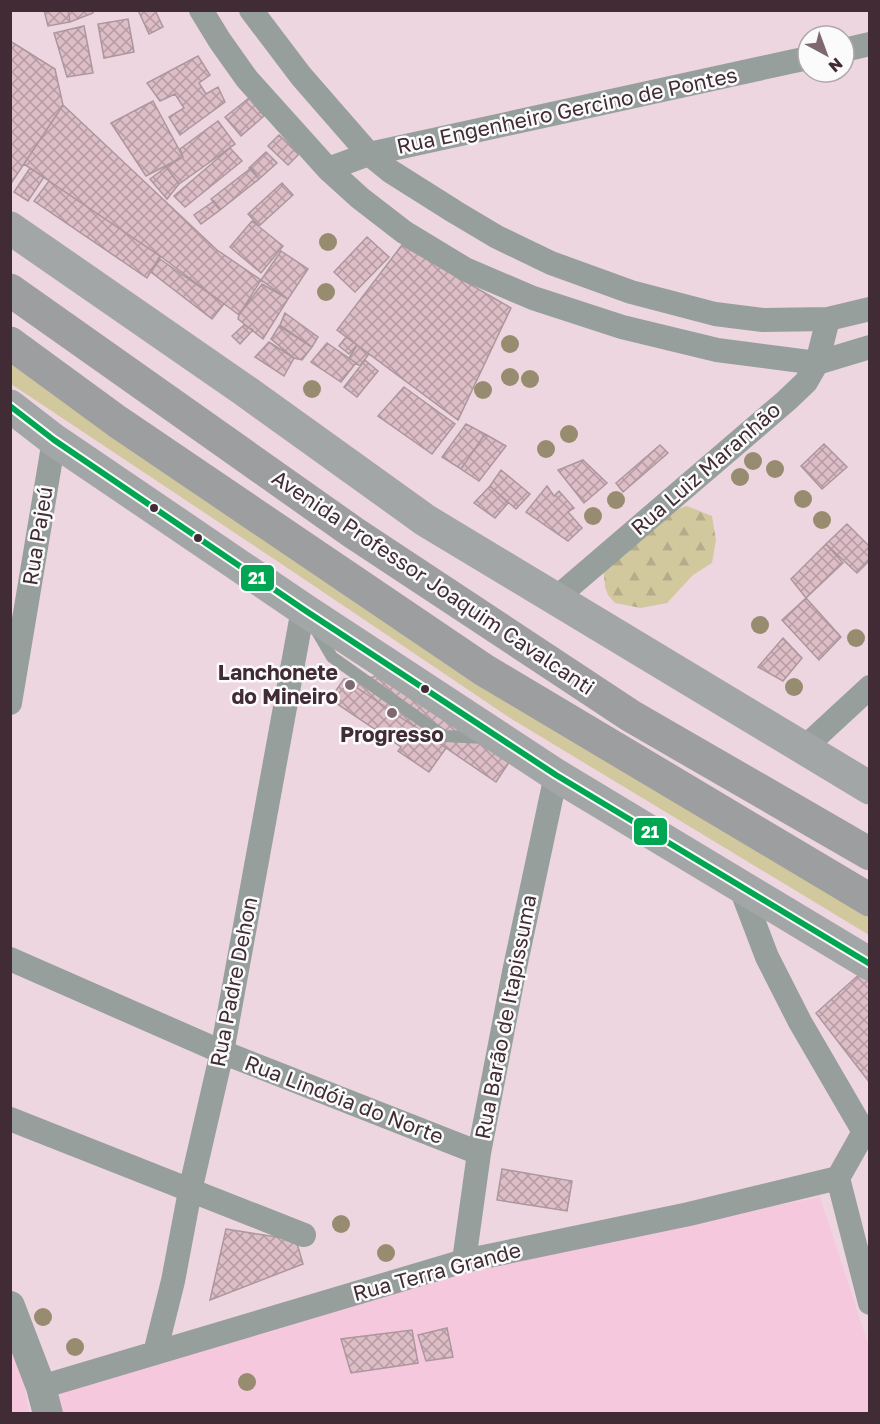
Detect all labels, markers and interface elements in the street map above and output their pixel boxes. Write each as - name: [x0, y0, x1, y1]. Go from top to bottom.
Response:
- north arrow: [796, 24, 856, 84]
- text: N: [825, 54, 847, 77]
- street label: Rua Engenheiro Gercino de Pontes: [394, 61, 740, 159]
- street label: Rua Luiz Maranhão: [625, 396, 785, 540]
- street label: Avenida Professor Joaquim Cavalcanti: [267, 464, 600, 700]
- street label: Rua Pajeú: [16, 485, 58, 587]
- unlabelled marker: [148, 502, 160, 514]
- unlabelled marker: [192, 532, 204, 544]
- line badge: 21: [240, 564, 275, 592]
- text: 21: [248, 568, 266, 588]
- place label: Lanchonete do Mineiro: [218, 659, 338, 709]
- marker: Lanchonete do Mineiro: [343, 678, 357, 692]
- unlabelled marker: [419, 683, 431, 695]
- marker: Progresso: [385, 706, 399, 720]
- place label: Progresso: [340, 721, 444, 747]
- line badge: 21: [633, 817, 668, 846]
- text: 21: [641, 822, 659, 842]
- street label: Rua Barão de Itapissuma: [469, 892, 541, 1141]
- street label: Rua Padre Dehon: [204, 895, 262, 1069]
- street label: Rua Lindóia do Norte: [241, 1049, 447, 1149]
- street label: Rua Terra Grande: [350, 1236, 524, 1306]

